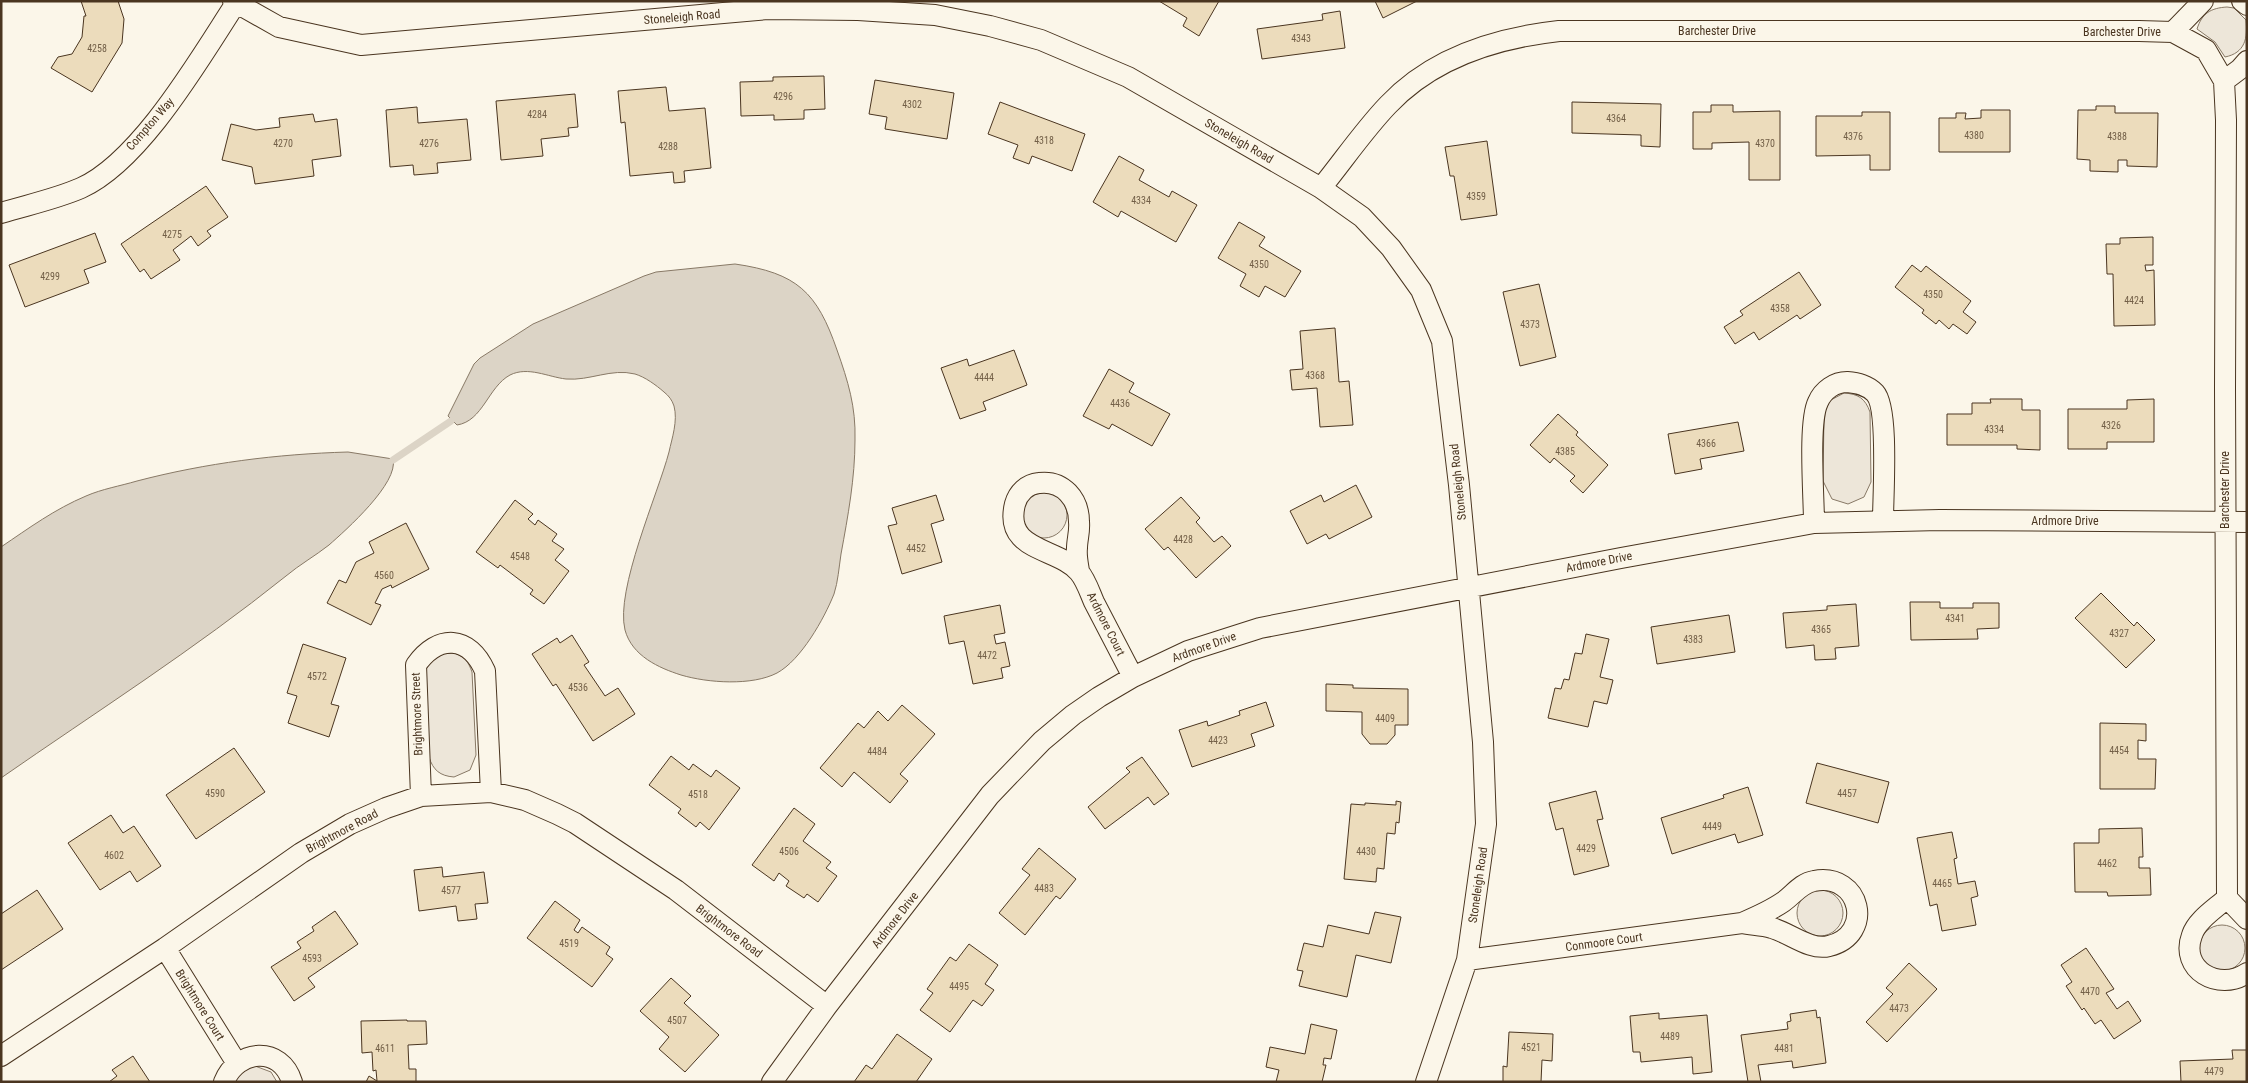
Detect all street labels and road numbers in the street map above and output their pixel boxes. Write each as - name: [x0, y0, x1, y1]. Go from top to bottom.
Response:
- street label: Stoneleigh Road: [643, 7, 721, 27]
- street label: Barchester Drive: [1678, 24, 1756, 38]
- street label: Barchester Drive: [2083, 25, 2161, 39]
- street label: Compton Way: [123, 95, 177, 153]
- street label: Stoneleigh Road: [1202, 116, 1276, 166]
- street label: Stoneleigh Road: [1447, 443, 1469, 521]
- street label: Barchester Drive: [2218, 451, 2232, 529]
- street label: Ardmore Drive: [2031, 514, 2099, 528]
- street label: Ardmore Drive: [1565, 549, 1634, 575]
- street label: Ardmore Court: [1084, 590, 1128, 659]
- street label: Ardmore Drive: [1170, 629, 1238, 665]
- street label: Brightmore Street: [409, 672, 425, 756]
- street label: Brightmore Road: [304, 806, 380, 856]
- street label: Stoneleigh Road: [1466, 846, 1490, 924]
- street label: Ardmore Drive: [869, 889, 921, 951]
- street label: Brightmore Road: [693, 902, 765, 960]
- street label: Conmoore Court: [1565, 930, 1644, 954]
- street label: Brightmore Court: [173, 967, 228, 1044]

